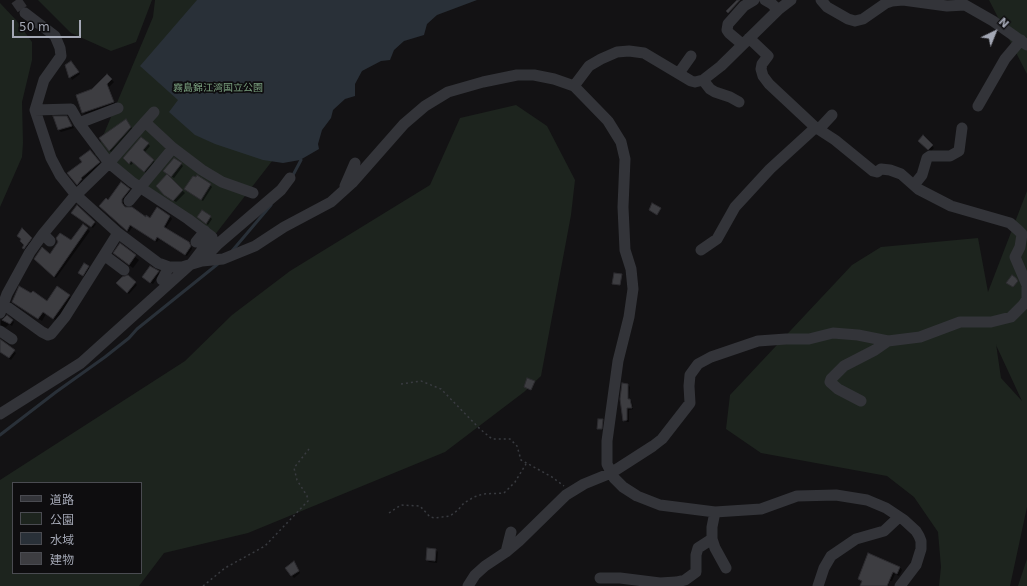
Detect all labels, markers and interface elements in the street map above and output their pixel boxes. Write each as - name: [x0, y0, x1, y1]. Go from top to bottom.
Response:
- scale bar: [14, 12, 83, 38]
- north arrow: [975, 12, 1015, 52]
- text: N: [996, 15, 1011, 31]
- text: 50 m: [19, 20, 50, 34]
- park label: 霧島錦江湾国立公園: [173, 82, 263, 94]
- legend: [12, 482, 142, 574]
- text: 道路: [50, 493, 74, 507]
- text: 公園: [50, 513, 74, 527]
- text: 水域: [50, 533, 74, 547]
- text: 建物: [50, 553, 74, 567]

